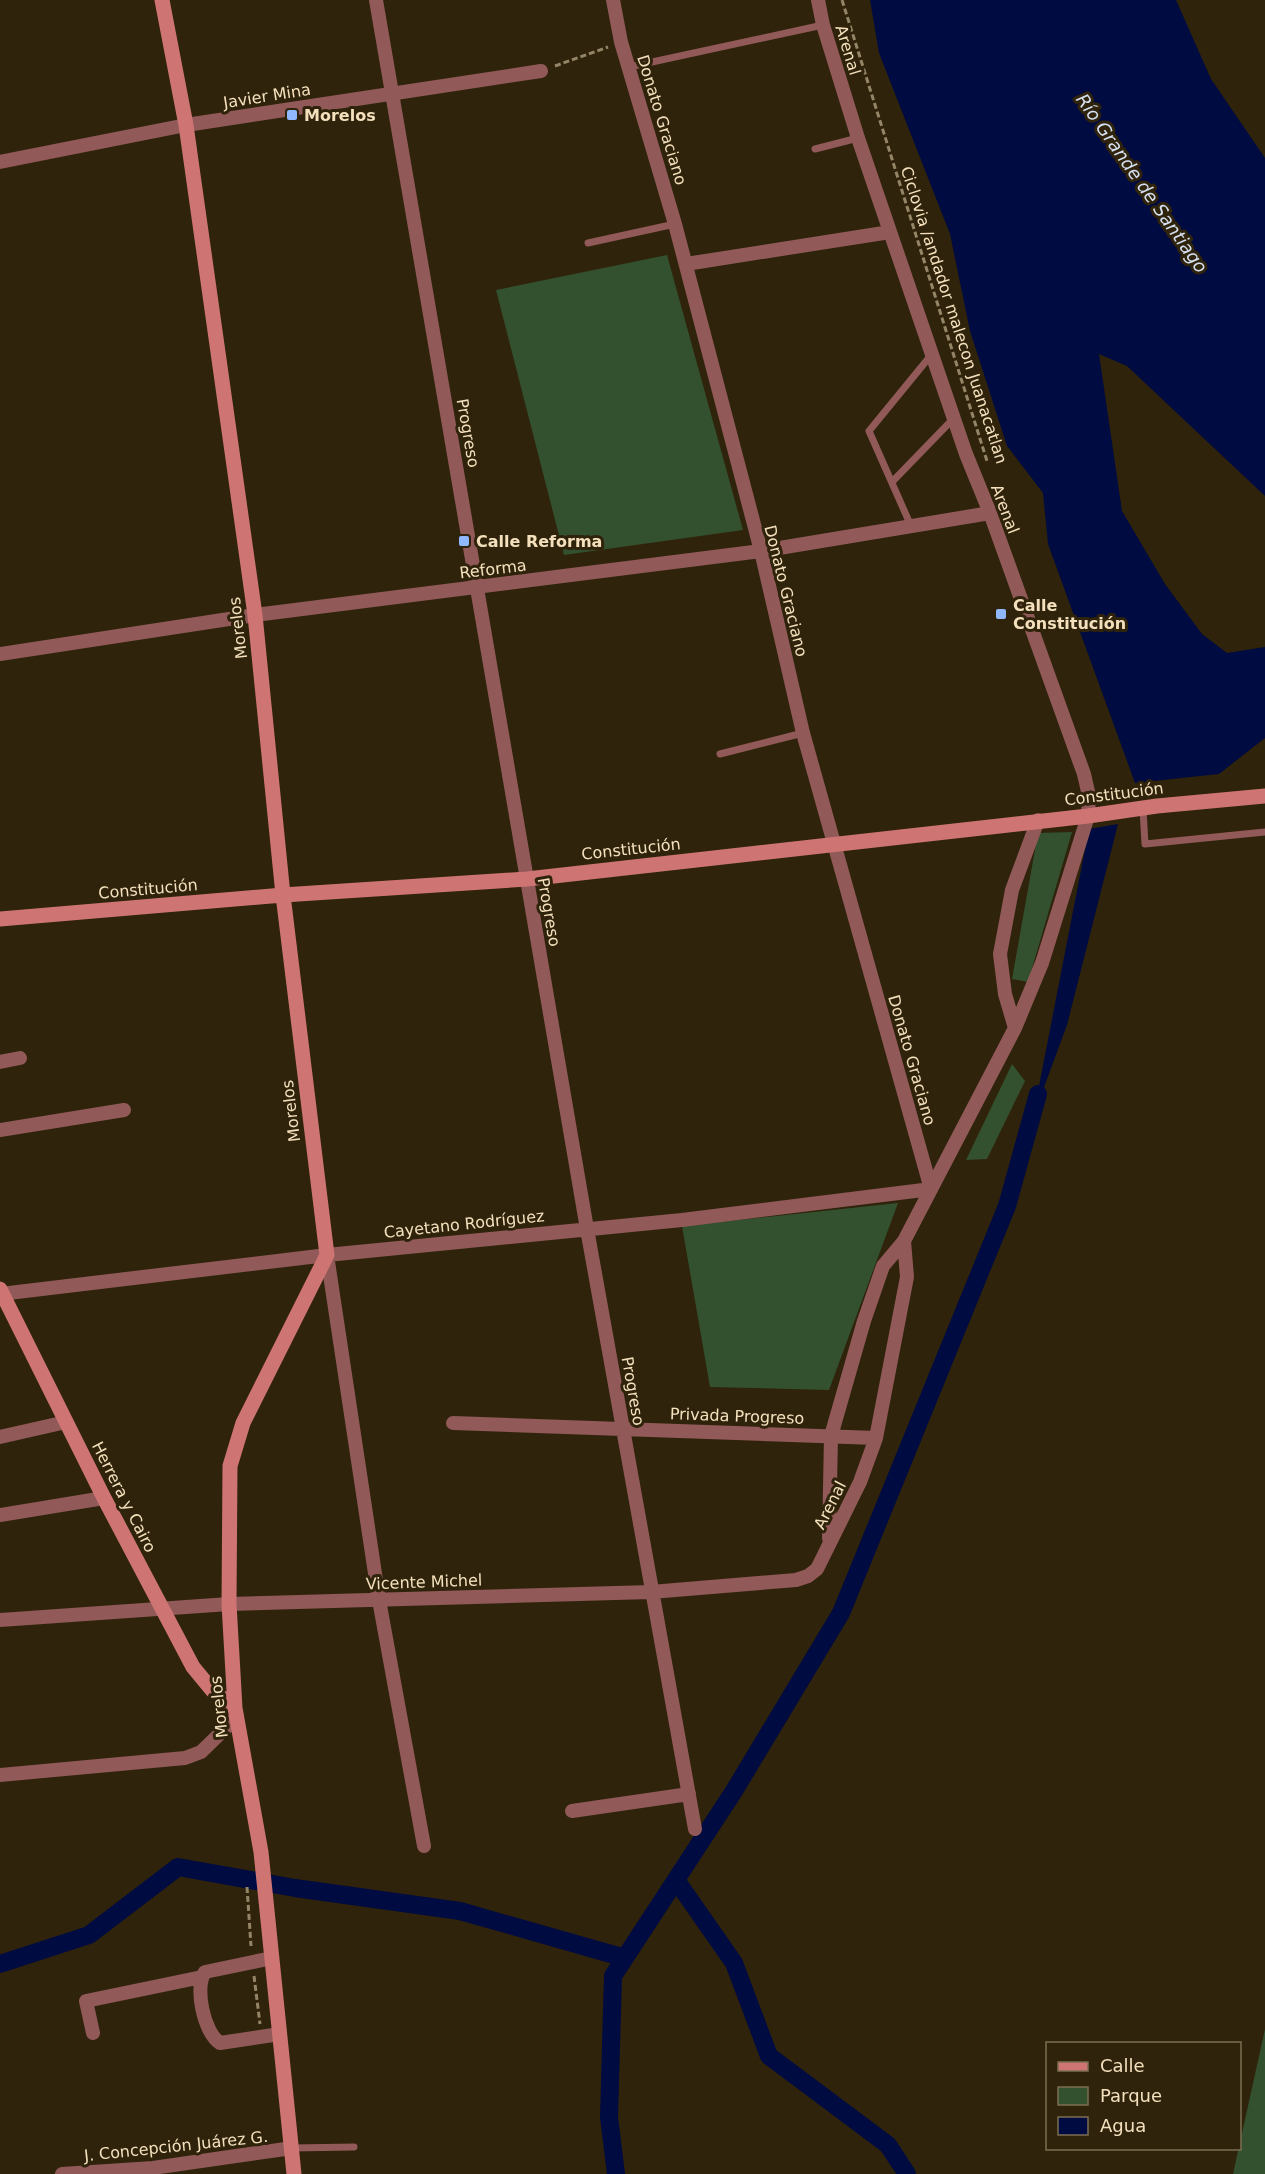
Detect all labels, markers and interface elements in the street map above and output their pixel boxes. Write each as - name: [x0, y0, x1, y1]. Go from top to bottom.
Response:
- street label: Arenal: [831, 23, 865, 77]
- street label: Donato Graciano: [633, 53, 691, 187]
- street label: Javier Mina: [221, 80, 312, 112]
- water label: Río Grande de Santiago: [1072, 89, 1212, 277]
- place label: Morelos: [304, 106, 376, 125]
- marker: Morelos: [285, 108, 299, 122]
- street label: Ciclovia /andador malecon Juanacatlan: [897, 164, 1011, 466]
- street label: Progreso: [453, 397, 483, 469]
- street label: Arenal: [987, 482, 1023, 536]
- street label: Donato Graciano: [760, 523, 812, 659]
- place label: Calle Reforma: [476, 532, 602, 551]
- marker: Calle Reforma: [457, 534, 471, 548]
- street label: Reforma: [458, 555, 528, 583]
- street label: Morelos: [225, 596, 251, 660]
- place label: Calle Constitución: [1013, 596, 1126, 633]
- marker: Calle Constitución: [994, 607, 1008, 621]
- street label: Constitución: [1063, 778, 1165, 810]
- street label: Constitución: [580, 834, 682, 864]
- street label: Constitución: [97, 875, 199, 903]
- street label: Progreso: [534, 876, 564, 948]
- street label: Donato Graciano: [884, 993, 940, 1127]
- street label: Morelos: [278, 1079, 304, 1143]
- street label: Cayetano Rodríguez: [383, 1206, 545, 1242]
- street label: Progreso: [618, 1355, 648, 1427]
- street label: Privada Progreso: [669, 1404, 805, 1428]
- street label: Herrera y Cairo: [88, 1438, 160, 1556]
- street label: Arenal: [810, 1478, 850, 1532]
- street label: Vicente Michel: [365, 1570, 483, 1594]
- street label: Morelos: [206, 1675, 232, 1739]
- legend: [1046, 2042, 1241, 2150]
- text: Calle: [1100, 2055, 1145, 2076]
- text: Parque: [1100, 2085, 1162, 2106]
- text: Agua: [1100, 2115, 1146, 2136]
- street label: J. Concepción Juárez G.: [82, 2127, 269, 2165]

